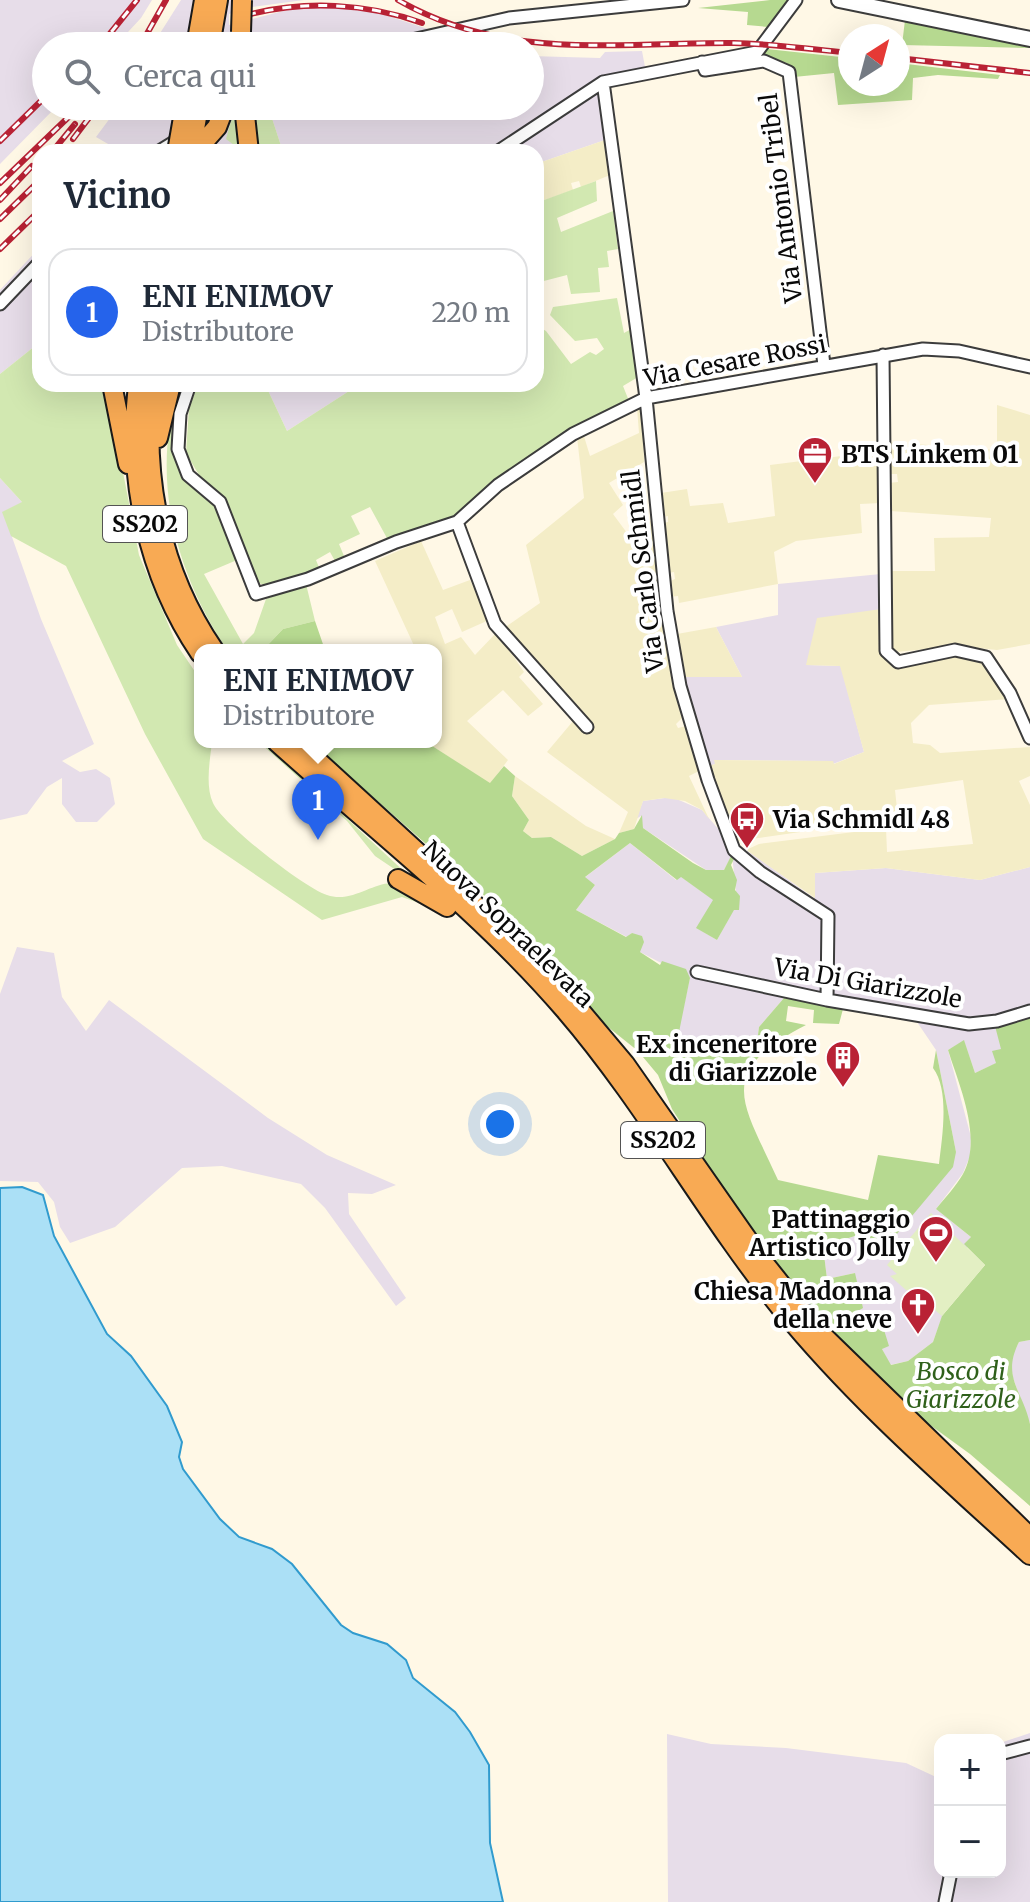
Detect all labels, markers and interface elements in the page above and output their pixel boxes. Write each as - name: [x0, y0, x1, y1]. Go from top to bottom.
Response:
- north arrow: [838, 24, 910, 96]
- search box: [32, 32, 544, 120]
- icon: search: [60, 54, 104, 98]
- text: Cerca qui: [124, 57, 256, 95]
- street label: Via Antonio Tribel: [753, 92, 809, 305]
- text: Vicino: [64, 175, 171, 217]
- text: ENI ENIMOV: [142, 277, 332, 315]
- text: 1: [86, 296, 98, 329]
- text: 220 m: [431, 296, 510, 329]
- text: Distributore: [142, 315, 294, 348]
- street label: Via Cesare Rossi: [640, 328, 829, 394]
- office icon: BTS Linkem 01: [796, 435, 834, 485]
- place label: BTS Linkem 01: [841, 439, 1018, 470]
- street label: Via Carlo Schmidl: [615, 468, 671, 675]
- road number: SS202: [103, 506, 187, 542]
- popup: [194, 644, 442, 748]
- text: ENI ENIMOV: [223, 661, 413, 699]
- text: Distributore: [223, 699, 375, 732]
- pin: 1: [292, 774, 344, 840]
- bus stop icon: Via Schmidl 48: [728, 800, 766, 850]
- place label: Via Schmidl 48: [772, 804, 950, 835]
- street label: Nuova Sopraelevata: [416, 834, 600, 1014]
- street label: Via Di Giarizzole: [771, 951, 964, 1015]
- place label: Ex inceneritore di Giarizzole: [636, 1029, 817, 1088]
- building icon: Ex inceneritore di Giarizzole: [824, 1039, 862, 1089]
- your location: [480, 1104, 520, 1144]
- road number: SS202: [621, 1122, 705, 1158]
- place label: Pattinaggio Artistico Jolly: [748, 1204, 911, 1263]
- sports icon: Pattinaggio Artistico Jolly: [917, 1214, 955, 1264]
- place label: Chiesa Madonna della neve: [694, 1276, 892, 1335]
- church icon: Chiesa Madonna della neve: [899, 1286, 937, 1336]
- park label: Bosco di Giarizzole: [906, 1356, 1016, 1415]
- map controls: [934, 1734, 1006, 1878]
- button: +: [934, 1734, 1006, 1806]
- button: −: [934, 1806, 1006, 1878]

